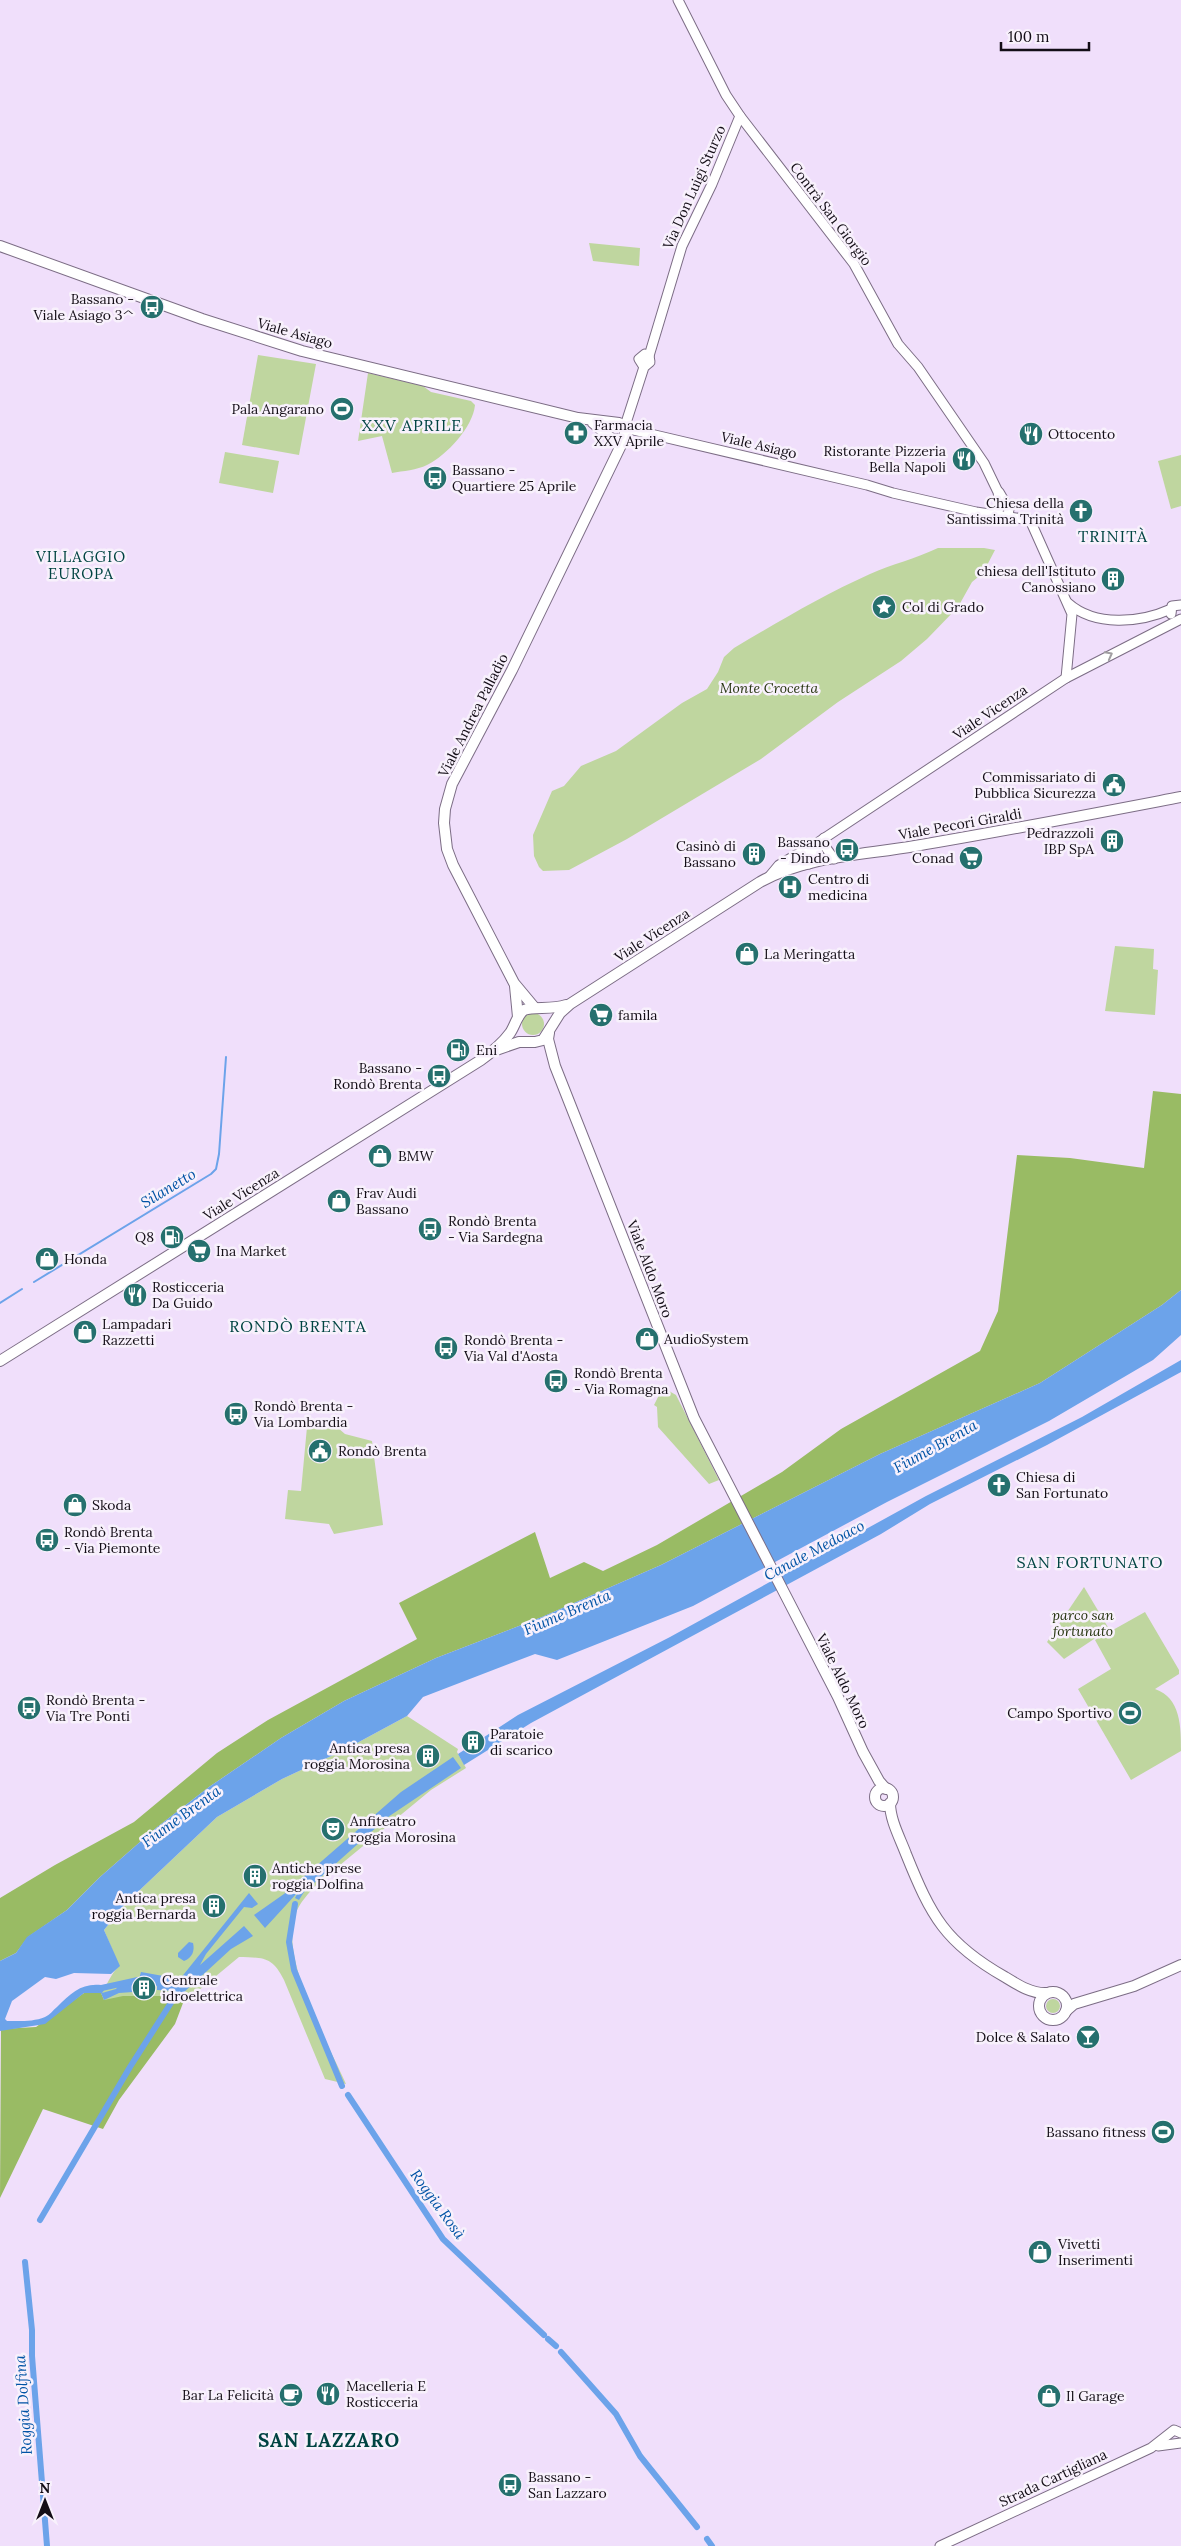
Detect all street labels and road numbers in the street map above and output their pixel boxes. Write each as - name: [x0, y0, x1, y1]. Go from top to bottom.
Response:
- street label: Via Don Luigi Sturzo: [658, 122, 729, 253]
- street label: Contrà San Giorgio: [786, 159, 876, 269]
- street label: Viale Asiago: [254, 313, 335, 352]
- street label: Viale Asiago: [718, 427, 799, 462]
- street label: Viale Andrea Palladio: [434, 650, 512, 781]
- street label: Viale Vicenza: [949, 681, 1031, 744]
- street label: Viale Pecori Giraldi: [896, 804, 1023, 844]
- street label: Viale Vicenza: [610, 904, 693, 966]
- street label: Viale Vicenza: [199, 1164, 282, 1225]
- street label: Viale Aldo Moro: [623, 1217, 677, 1320]
- street label: Viale Aldo Moro: [812, 1630, 874, 1731]
- street label: Strada Cartigliana: [996, 2445, 1110, 2511]

